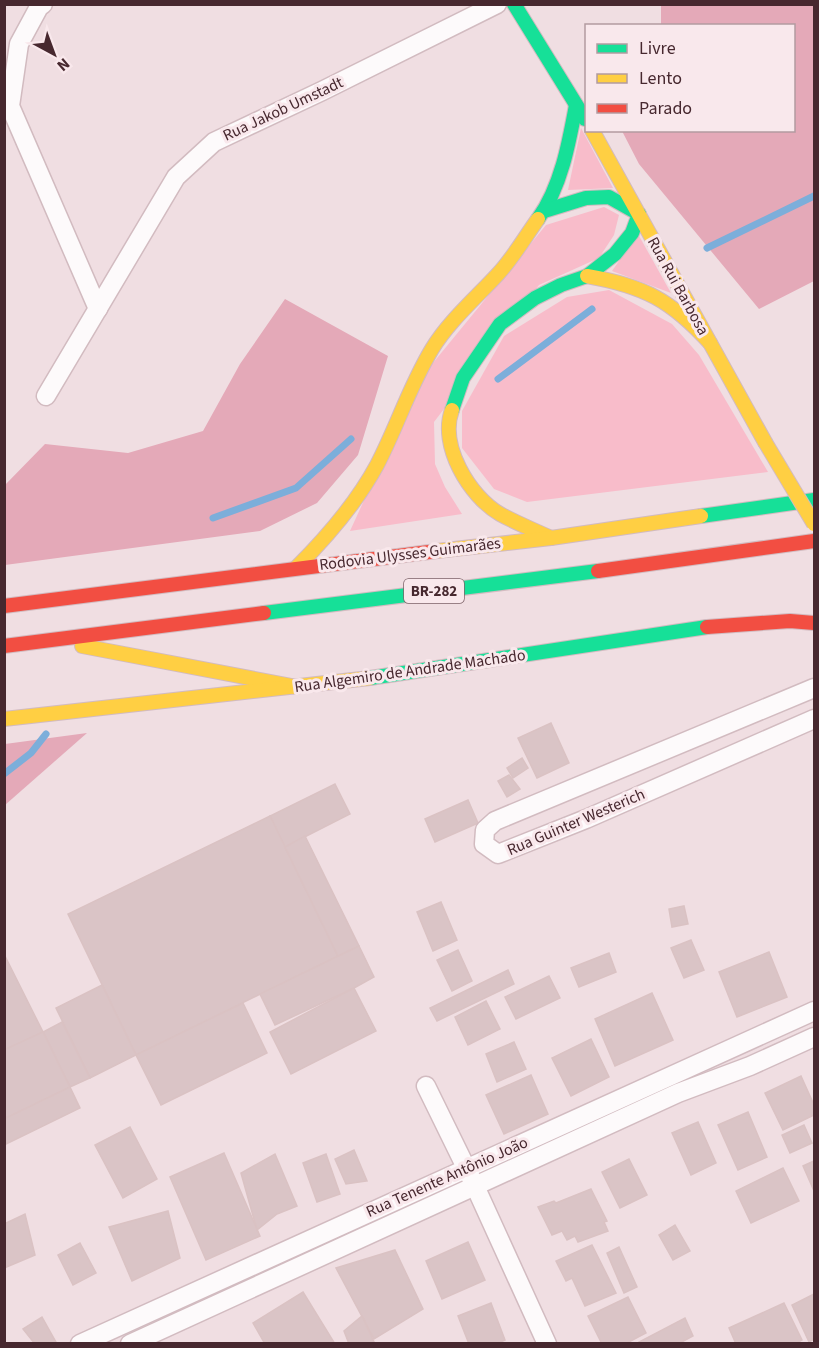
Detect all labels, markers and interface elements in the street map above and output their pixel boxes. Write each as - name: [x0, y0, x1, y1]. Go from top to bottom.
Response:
- north arrow: [24, 24, 84, 84]
- legend: [585, 24, 795, 132]
- text: Livre: [639, 36, 676, 61]
- text: N: [52, 53, 74, 76]
- text: Lento: [639, 66, 682, 91]
- street label: Rua Jakob Umstadt: [219, 71, 347, 147]
- text: Parado: [639, 96, 692, 121]
- street label: Rua Rui Barbosa: [642, 233, 714, 339]
- street label: Rodovia Ulysses Guimarães: [318, 532, 502, 576]
- road number: BR-282: [404, 579, 464, 603]
- street label: Rua Algemiro de Andrade Machado: [293, 644, 527, 698]
- street label: Rua Guinter Westerich: [504, 783, 648, 861]
- street label: Rua Tenente Antônio João: [363, 1131, 531, 1223]

